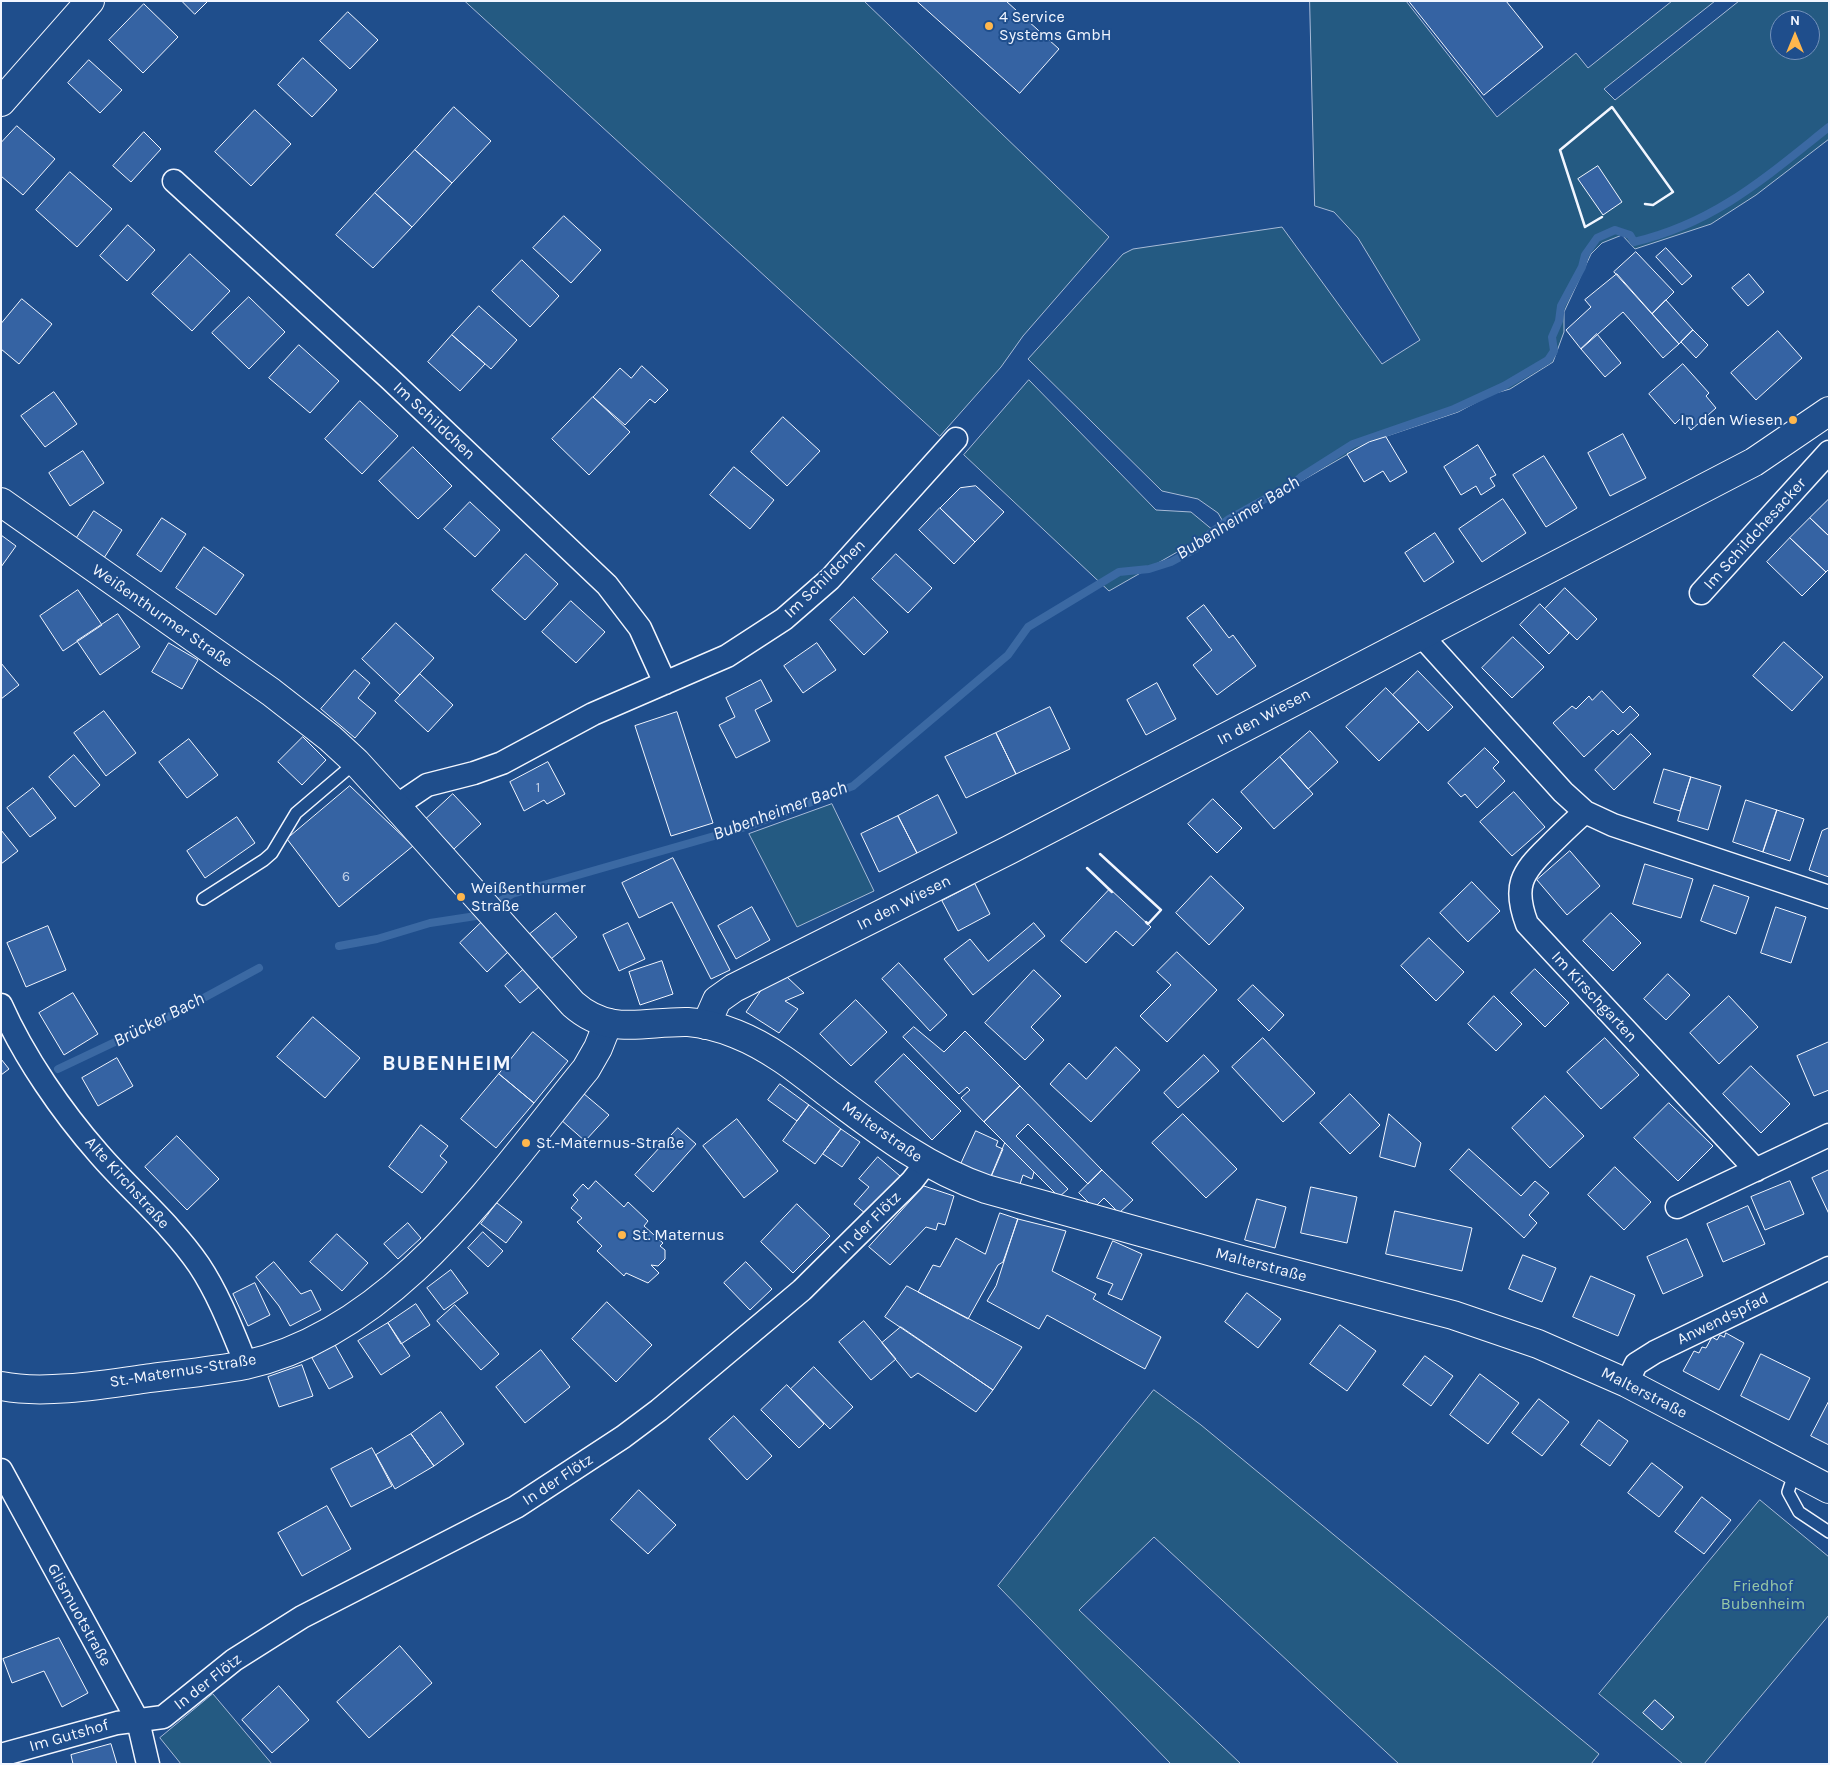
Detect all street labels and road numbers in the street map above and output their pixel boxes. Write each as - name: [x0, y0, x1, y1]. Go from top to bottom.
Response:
- street label: Im Schildchen: [389, 378, 479, 464]
- street label: Im Schildchesacker: [1700, 474, 1810, 594]
- street label: Im Schildchen: [780, 536, 870, 622]
- street label: Weißenthurmer Straße: [88, 560, 236, 672]
- street label: In den Wiesen: [1214, 684, 1314, 750]
- street label: In den Wiesen: [854, 871, 954, 935]
- street label: Im Kirschgarten: [1547, 948, 1641, 1046]
- street label: Malterstraße: [838, 1097, 926, 1167]
- street label: Alte Kirchstraße: [81, 1133, 173, 1233]
- street label: In der Flötz: [835, 1188, 905, 1258]
- street label: Malterstraße: [1213, 1244, 1309, 1286]
- street label: Anwendspfad: [1674, 1289, 1772, 1349]
- street label: St.-Maternus-Straße: [108, 1350, 258, 1392]
- street label: Malterstraße: [1598, 1363, 1690, 1423]
- street label: In der Flötz: [519, 1450, 597, 1510]
- street label: Glismuotstraße: [43, 1560, 115, 1670]
- street label: In der Flötz: [170, 1650, 246, 1714]
- street label: Im Gutshof: [27, 1716, 111, 1756]

